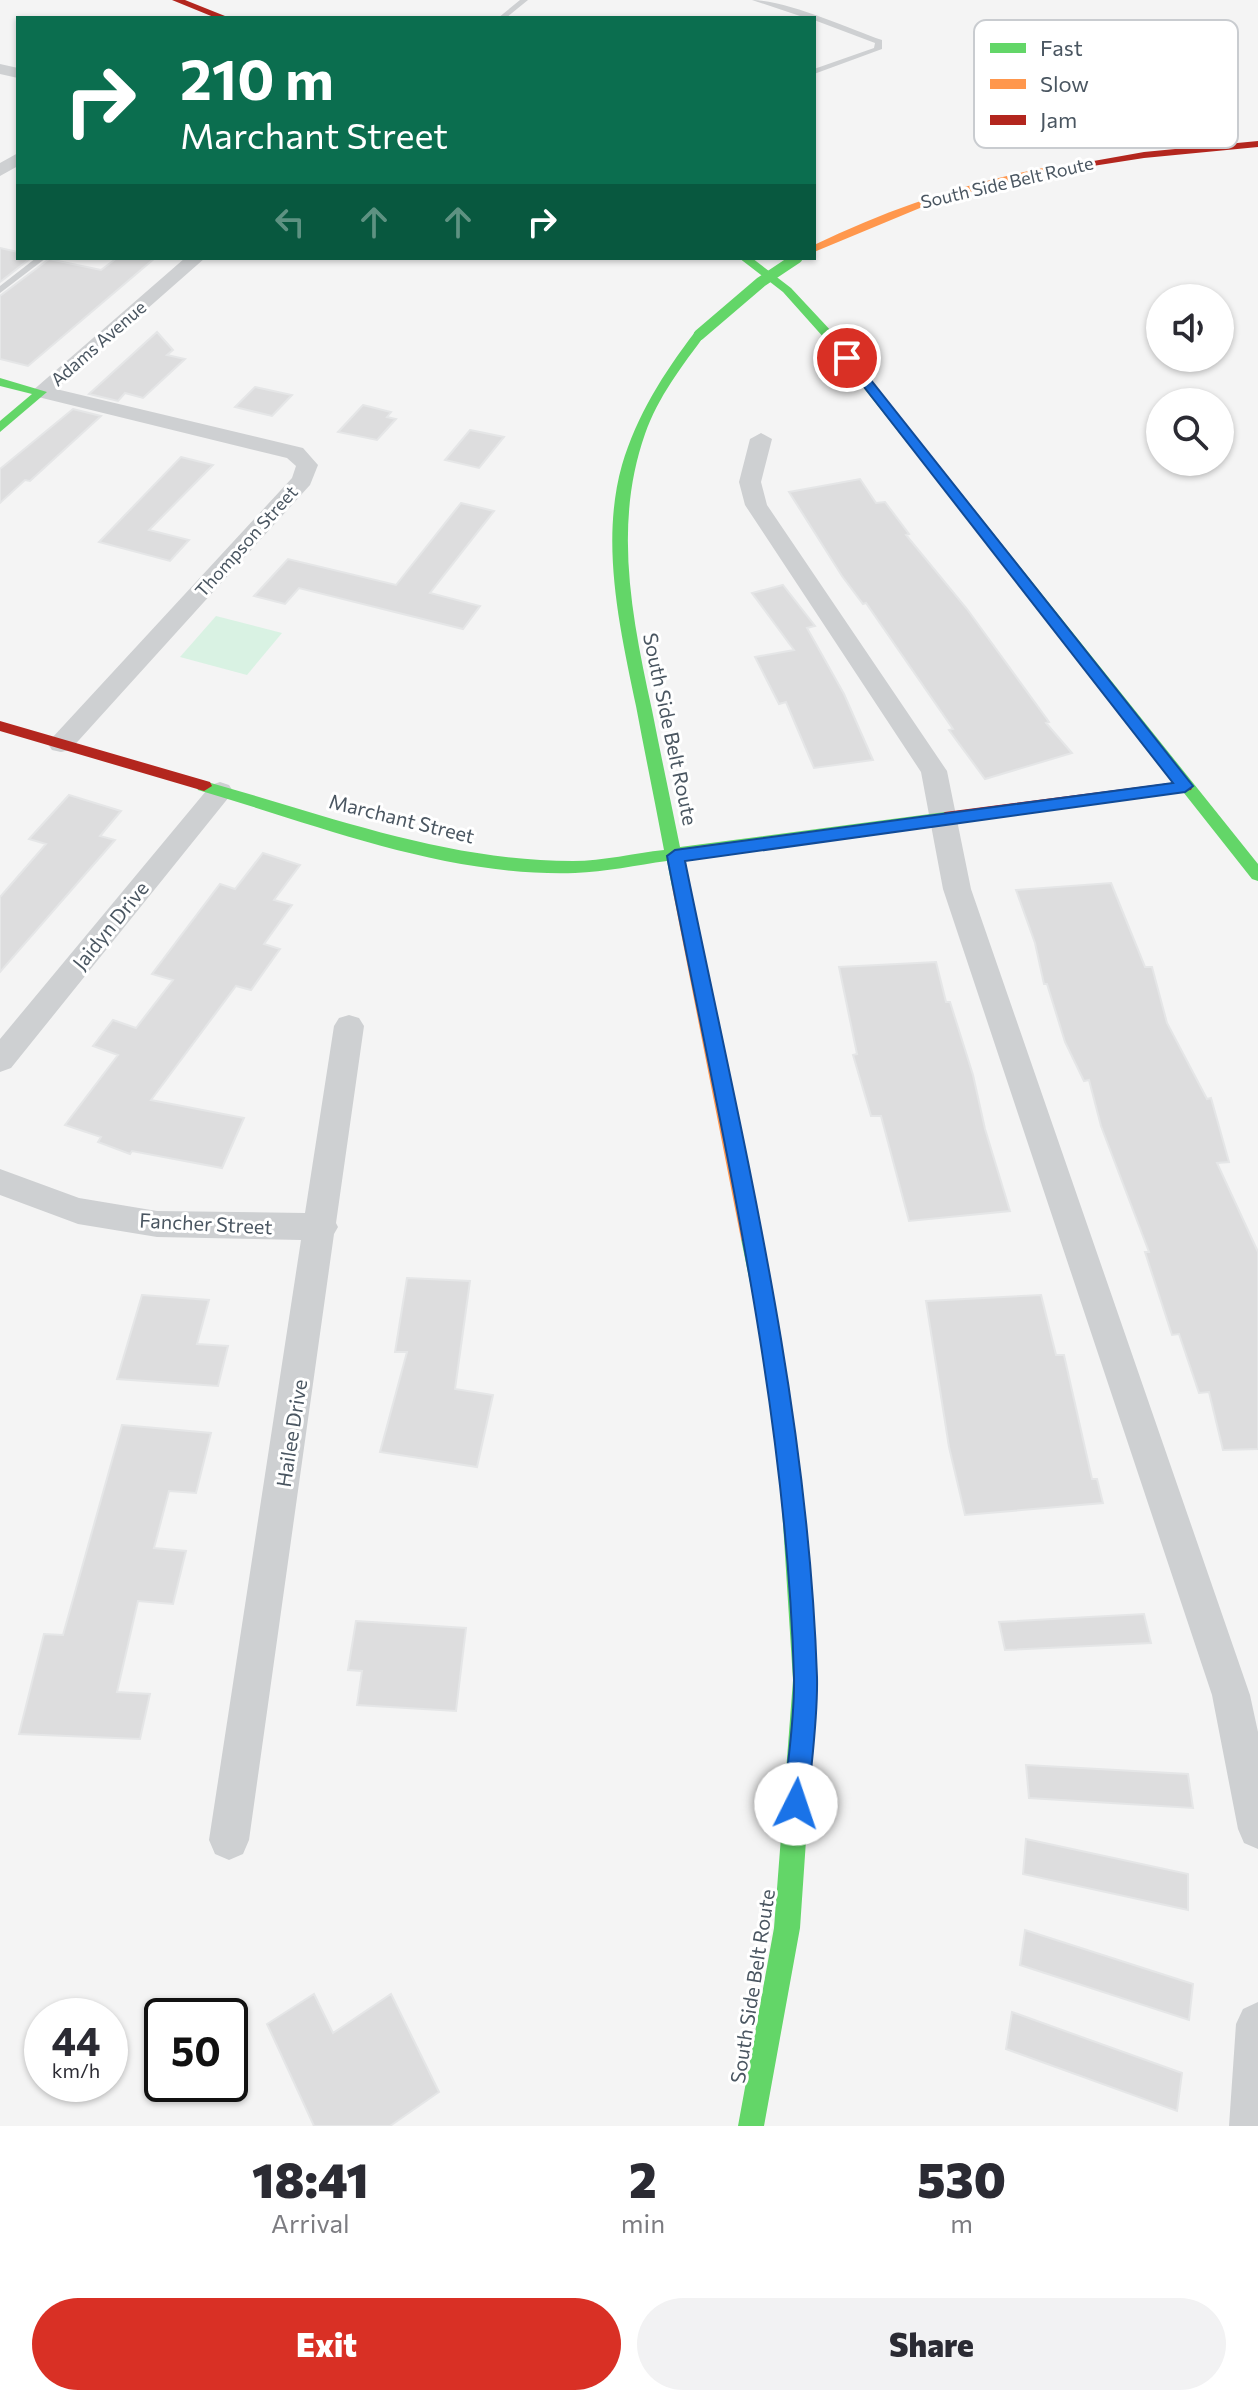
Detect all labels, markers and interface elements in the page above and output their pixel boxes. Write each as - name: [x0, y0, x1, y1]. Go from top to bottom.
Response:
- legend: [974, 20, 1238, 148]
- text: Fast: [1040, 34, 1083, 61]
- text: 210 m: [180, 43, 334, 112]
- icon: right: [48, 48, 152, 152]
- text: Slow: [1040, 70, 1089, 97]
- text: Jam: [1040, 106, 1077, 133]
- text: Marchant Street: [180, 112, 448, 156]
- street label: South Side Belt Route: [918, 151, 1096, 213]
- icon: left: [268, 200, 312, 244]
- icon: ahead: [352, 200, 396, 244]
- icon: ahead: [436, 200, 480, 244]
- icon: right: [520, 200, 564, 244]
- map controls: [1146, 284, 1234, 476]
- button: sound: [1146, 284, 1234, 372]
- street label: Adams Avenue: [46, 296, 150, 390]
- pin: [813, 324, 881, 392]
- icon: arrive: [825, 336, 869, 380]
- button: search: [1146, 388, 1234, 476]
- street label: Thompson Street: [190, 481, 302, 601]
- street label: South Side Belt Route: [639, 631, 703, 827]
- street label: Marchant Street: [327, 788, 477, 848]
- street label: Jaidyn Drive: [67, 876, 153, 974]
- street label: Fancher Street: [139, 1208, 273, 1238]
- street label: Hailee Drive: [271, 1377, 311, 1489]
- position arrow: [754, 1762, 838, 1846]
- street label: South Side Belt Route: [725, 1887, 779, 2085]
- speed limit sign: 50: [144, 1998, 248, 2102]
- text: 44: [51, 2015, 101, 2064]
- text: km/h: [52, 2058, 100, 2082]
- text: 18:41: [252, 2149, 369, 2208]
- text: 2: [629, 2149, 657, 2208]
- text: 530: [917, 2149, 1006, 2208]
- text: Arrival: [271, 2207, 350, 2238]
- text: min: [621, 2207, 665, 2238]
- text: m: [950, 2207, 973, 2238]
- button: Exit: [32, 2298, 621, 2390]
- button: Share: [637, 2298, 1226, 2390]

